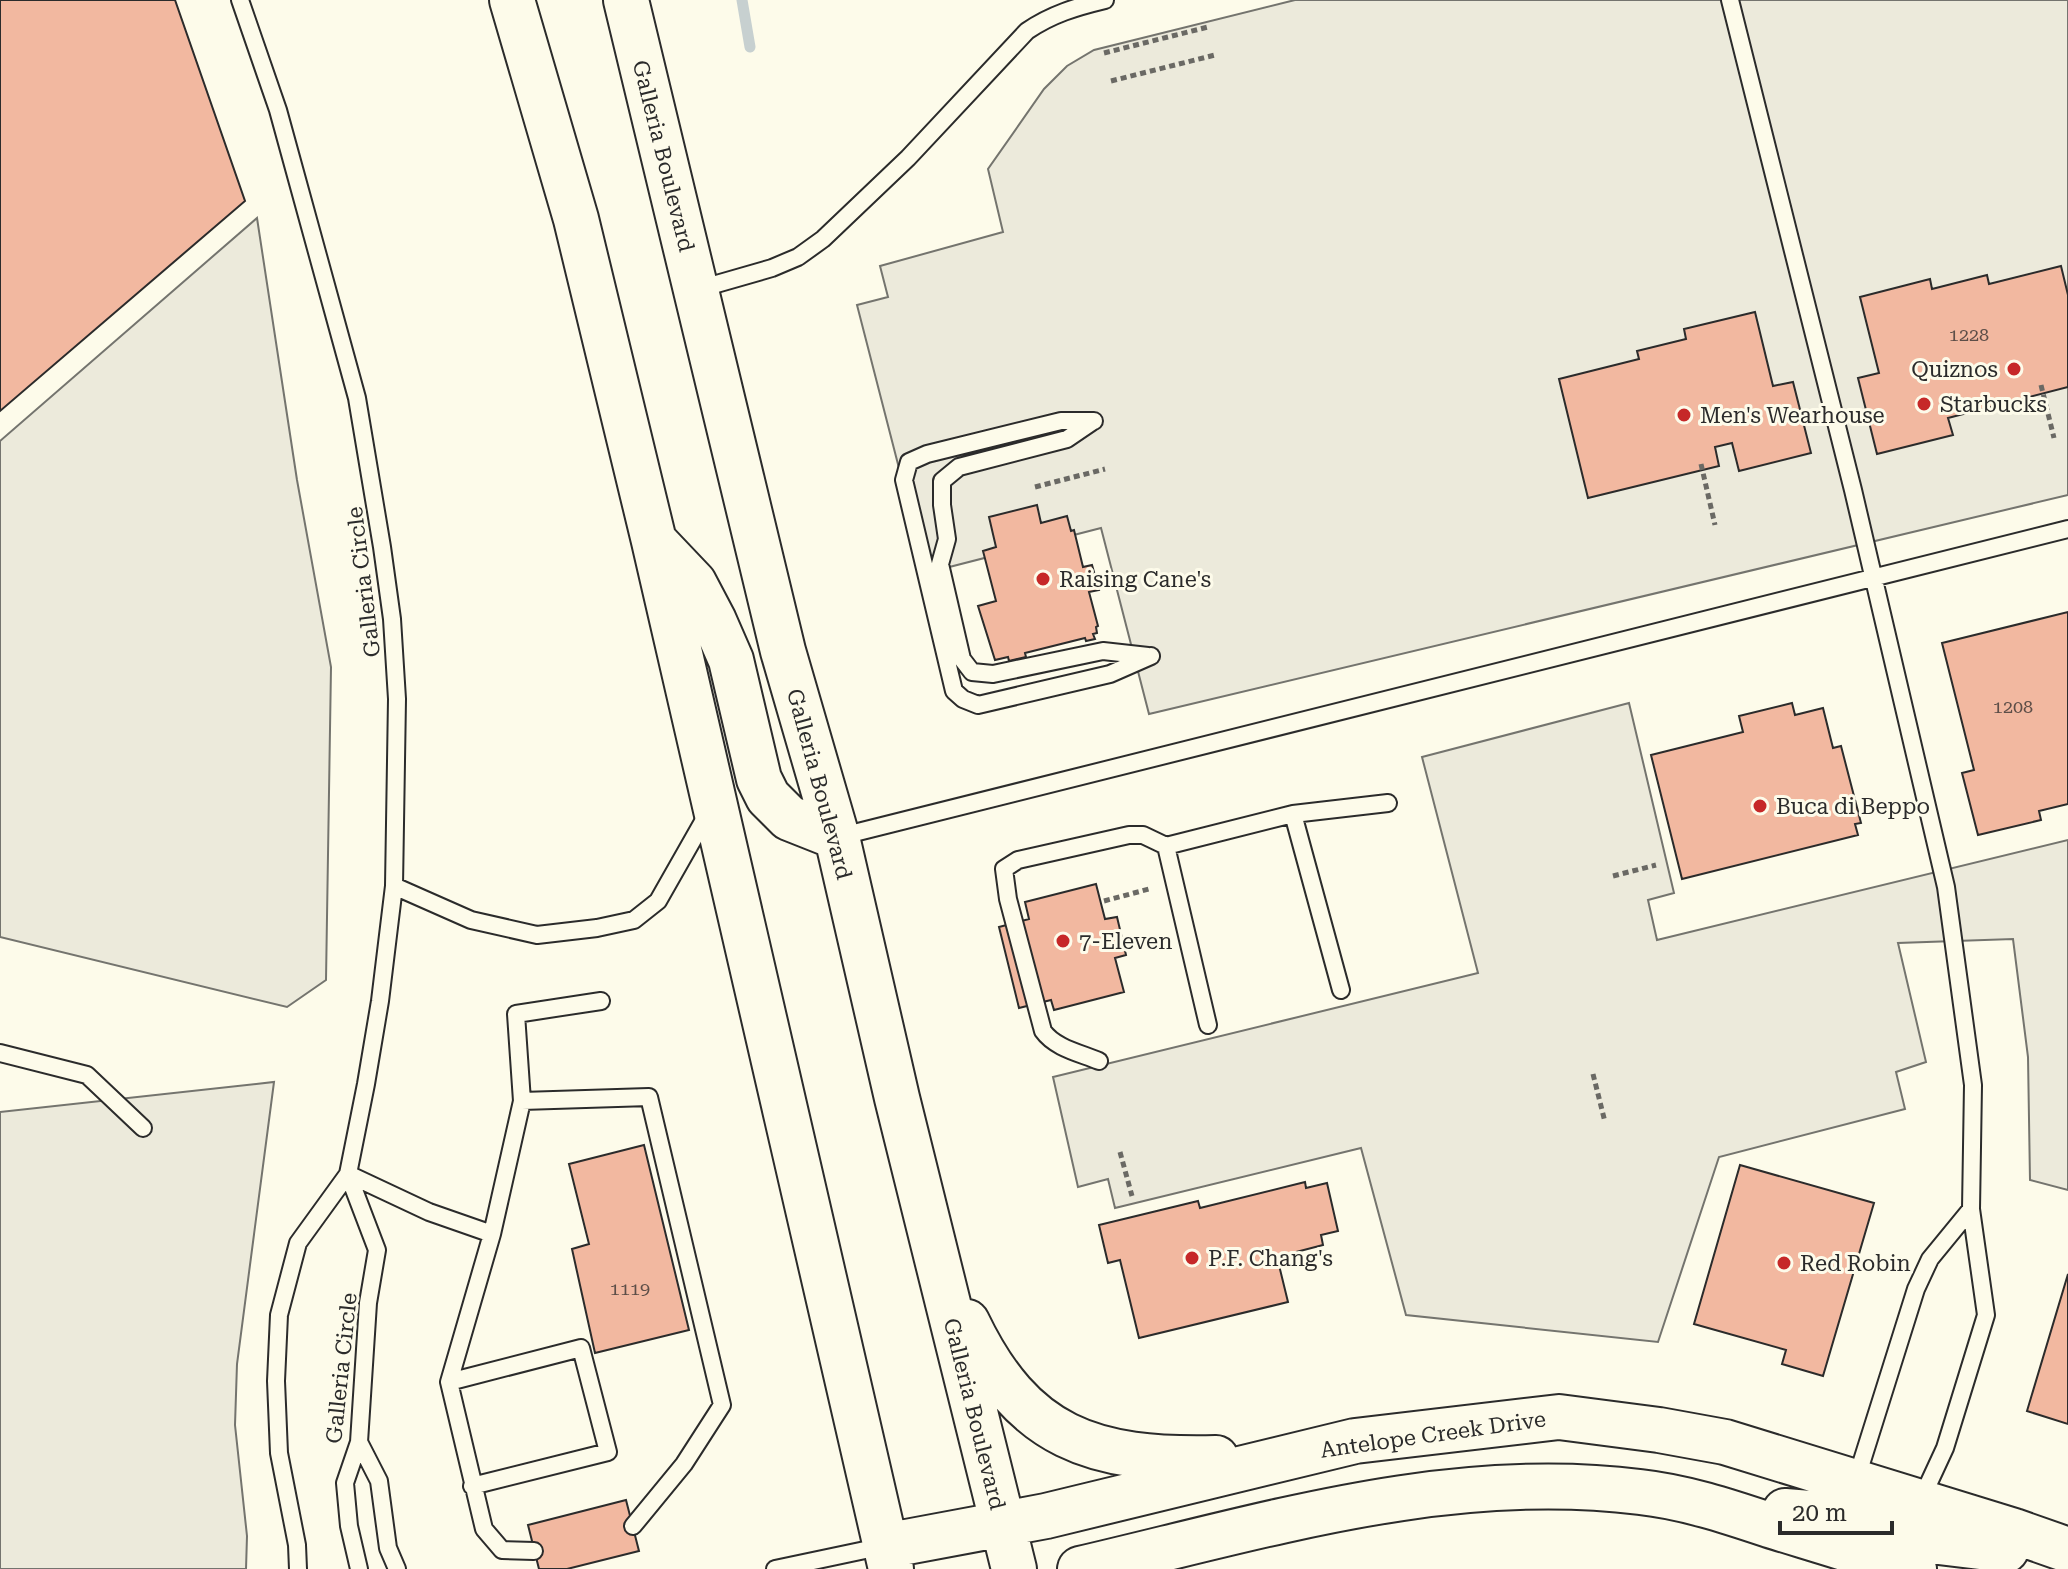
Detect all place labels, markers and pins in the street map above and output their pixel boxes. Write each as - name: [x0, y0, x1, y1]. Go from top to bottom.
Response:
- place label: Quiznos: [1911, 357, 1998, 382]
- marker: Quiznos: [2005, 360, 2023, 378]
- place label: Starbucks: [1940, 392, 2047, 417]
- marker: Starbucks: [1915, 395, 1933, 413]
- place label: Men's Wearhouse: [1700, 403, 1885, 428]
- marker: Men's Wearhouse: [1675, 406, 1693, 424]
- place label: Raising Cane's: [1059, 567, 1211, 592]
- marker: Raising Cane's: [1034, 570, 1052, 588]
- place label: Buca di Beppo: [1776, 794, 1930, 819]
- marker: Buca di Beppo: [1751, 797, 1769, 815]
- place label: 7-Eleven: [1079, 929, 1172, 954]
- marker: 7-Eleven: [1054, 932, 1072, 950]
- place label: P.F. Chang's: [1208, 1246, 1333, 1271]
- marker: P.F. Chang's: [1183, 1249, 1201, 1267]
- place label: Red Robin: [1800, 1251, 1911, 1276]
- marker: Red Robin: [1775, 1254, 1793, 1272]

